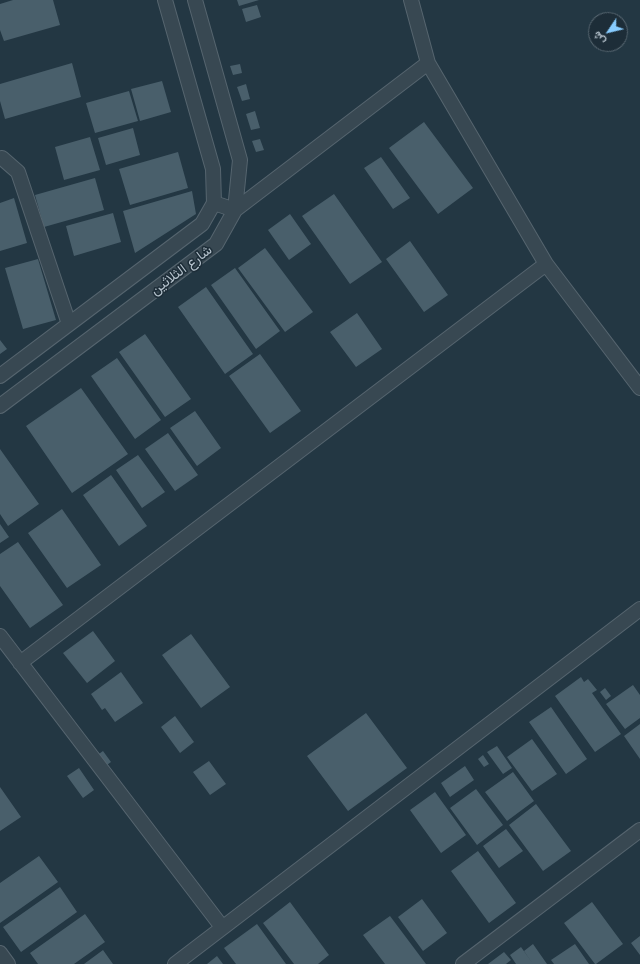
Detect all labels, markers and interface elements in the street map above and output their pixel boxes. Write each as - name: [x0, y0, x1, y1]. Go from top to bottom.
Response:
- north arrow: [588, 12, 628, 52]
- text: ش: [589, 29, 608, 48]
- street label: شارع الثلاثين: [147, 241, 215, 299]

